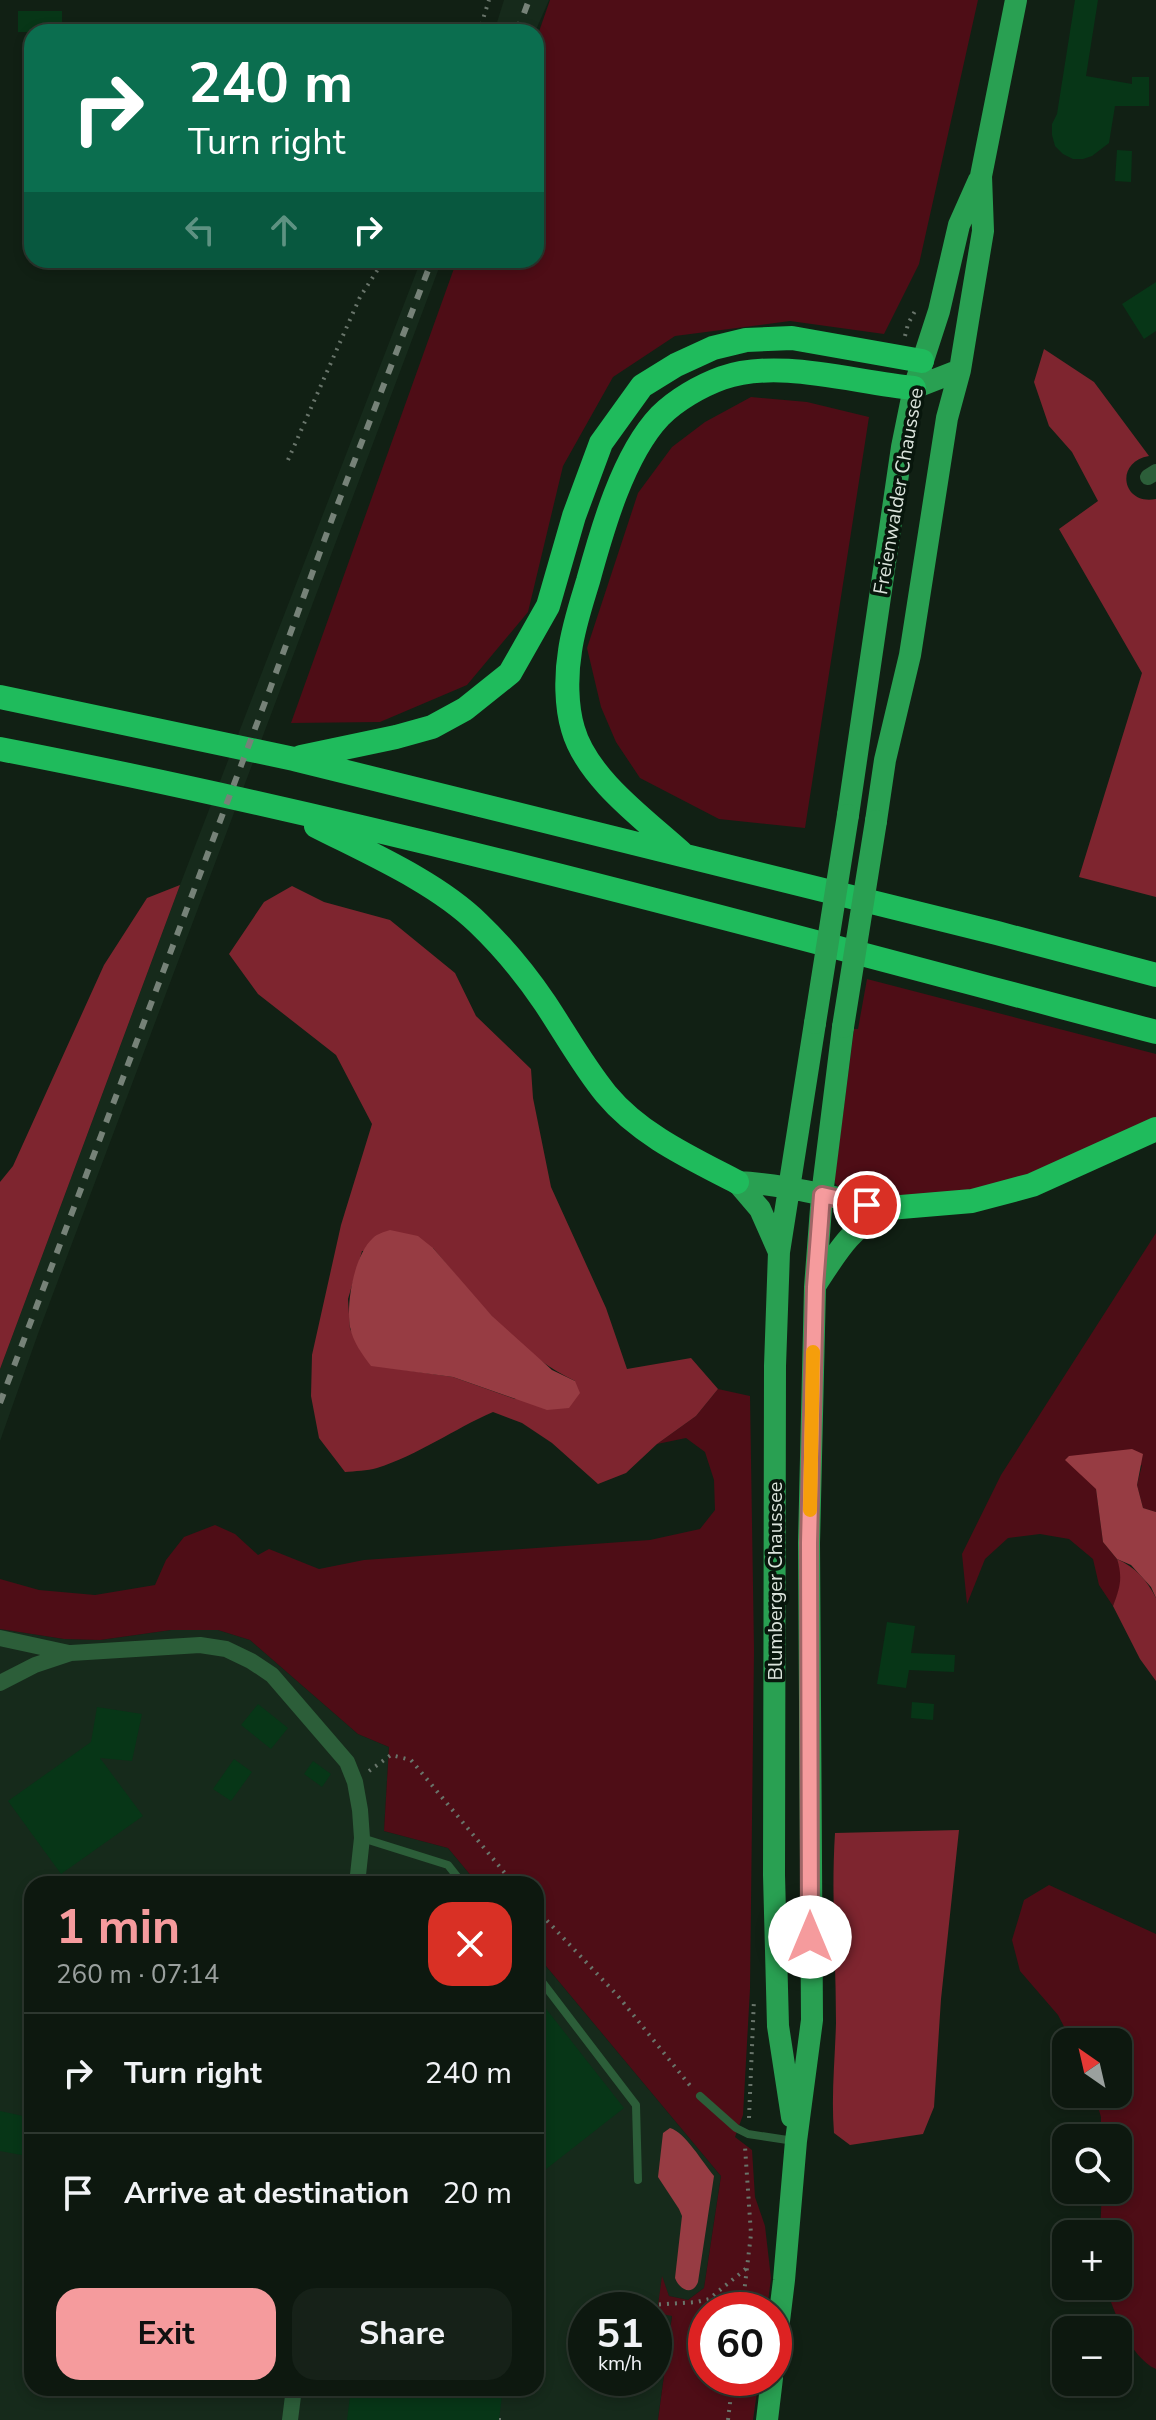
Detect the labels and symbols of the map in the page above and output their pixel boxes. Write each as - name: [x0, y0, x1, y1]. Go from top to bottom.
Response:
- street label: Freienwalder Chaussee: [867, 385, 930, 597]
- pin: [833, 1171, 901, 1239]
- street label: Blumberger Chaussee: [762, 1482, 789, 1680]
- position arrow: [768, 1895, 852, 1979]
- north arrow: [1052, 2028, 1132, 2108]
- speed limit sign: 60: [688, 2292, 792, 2396]

